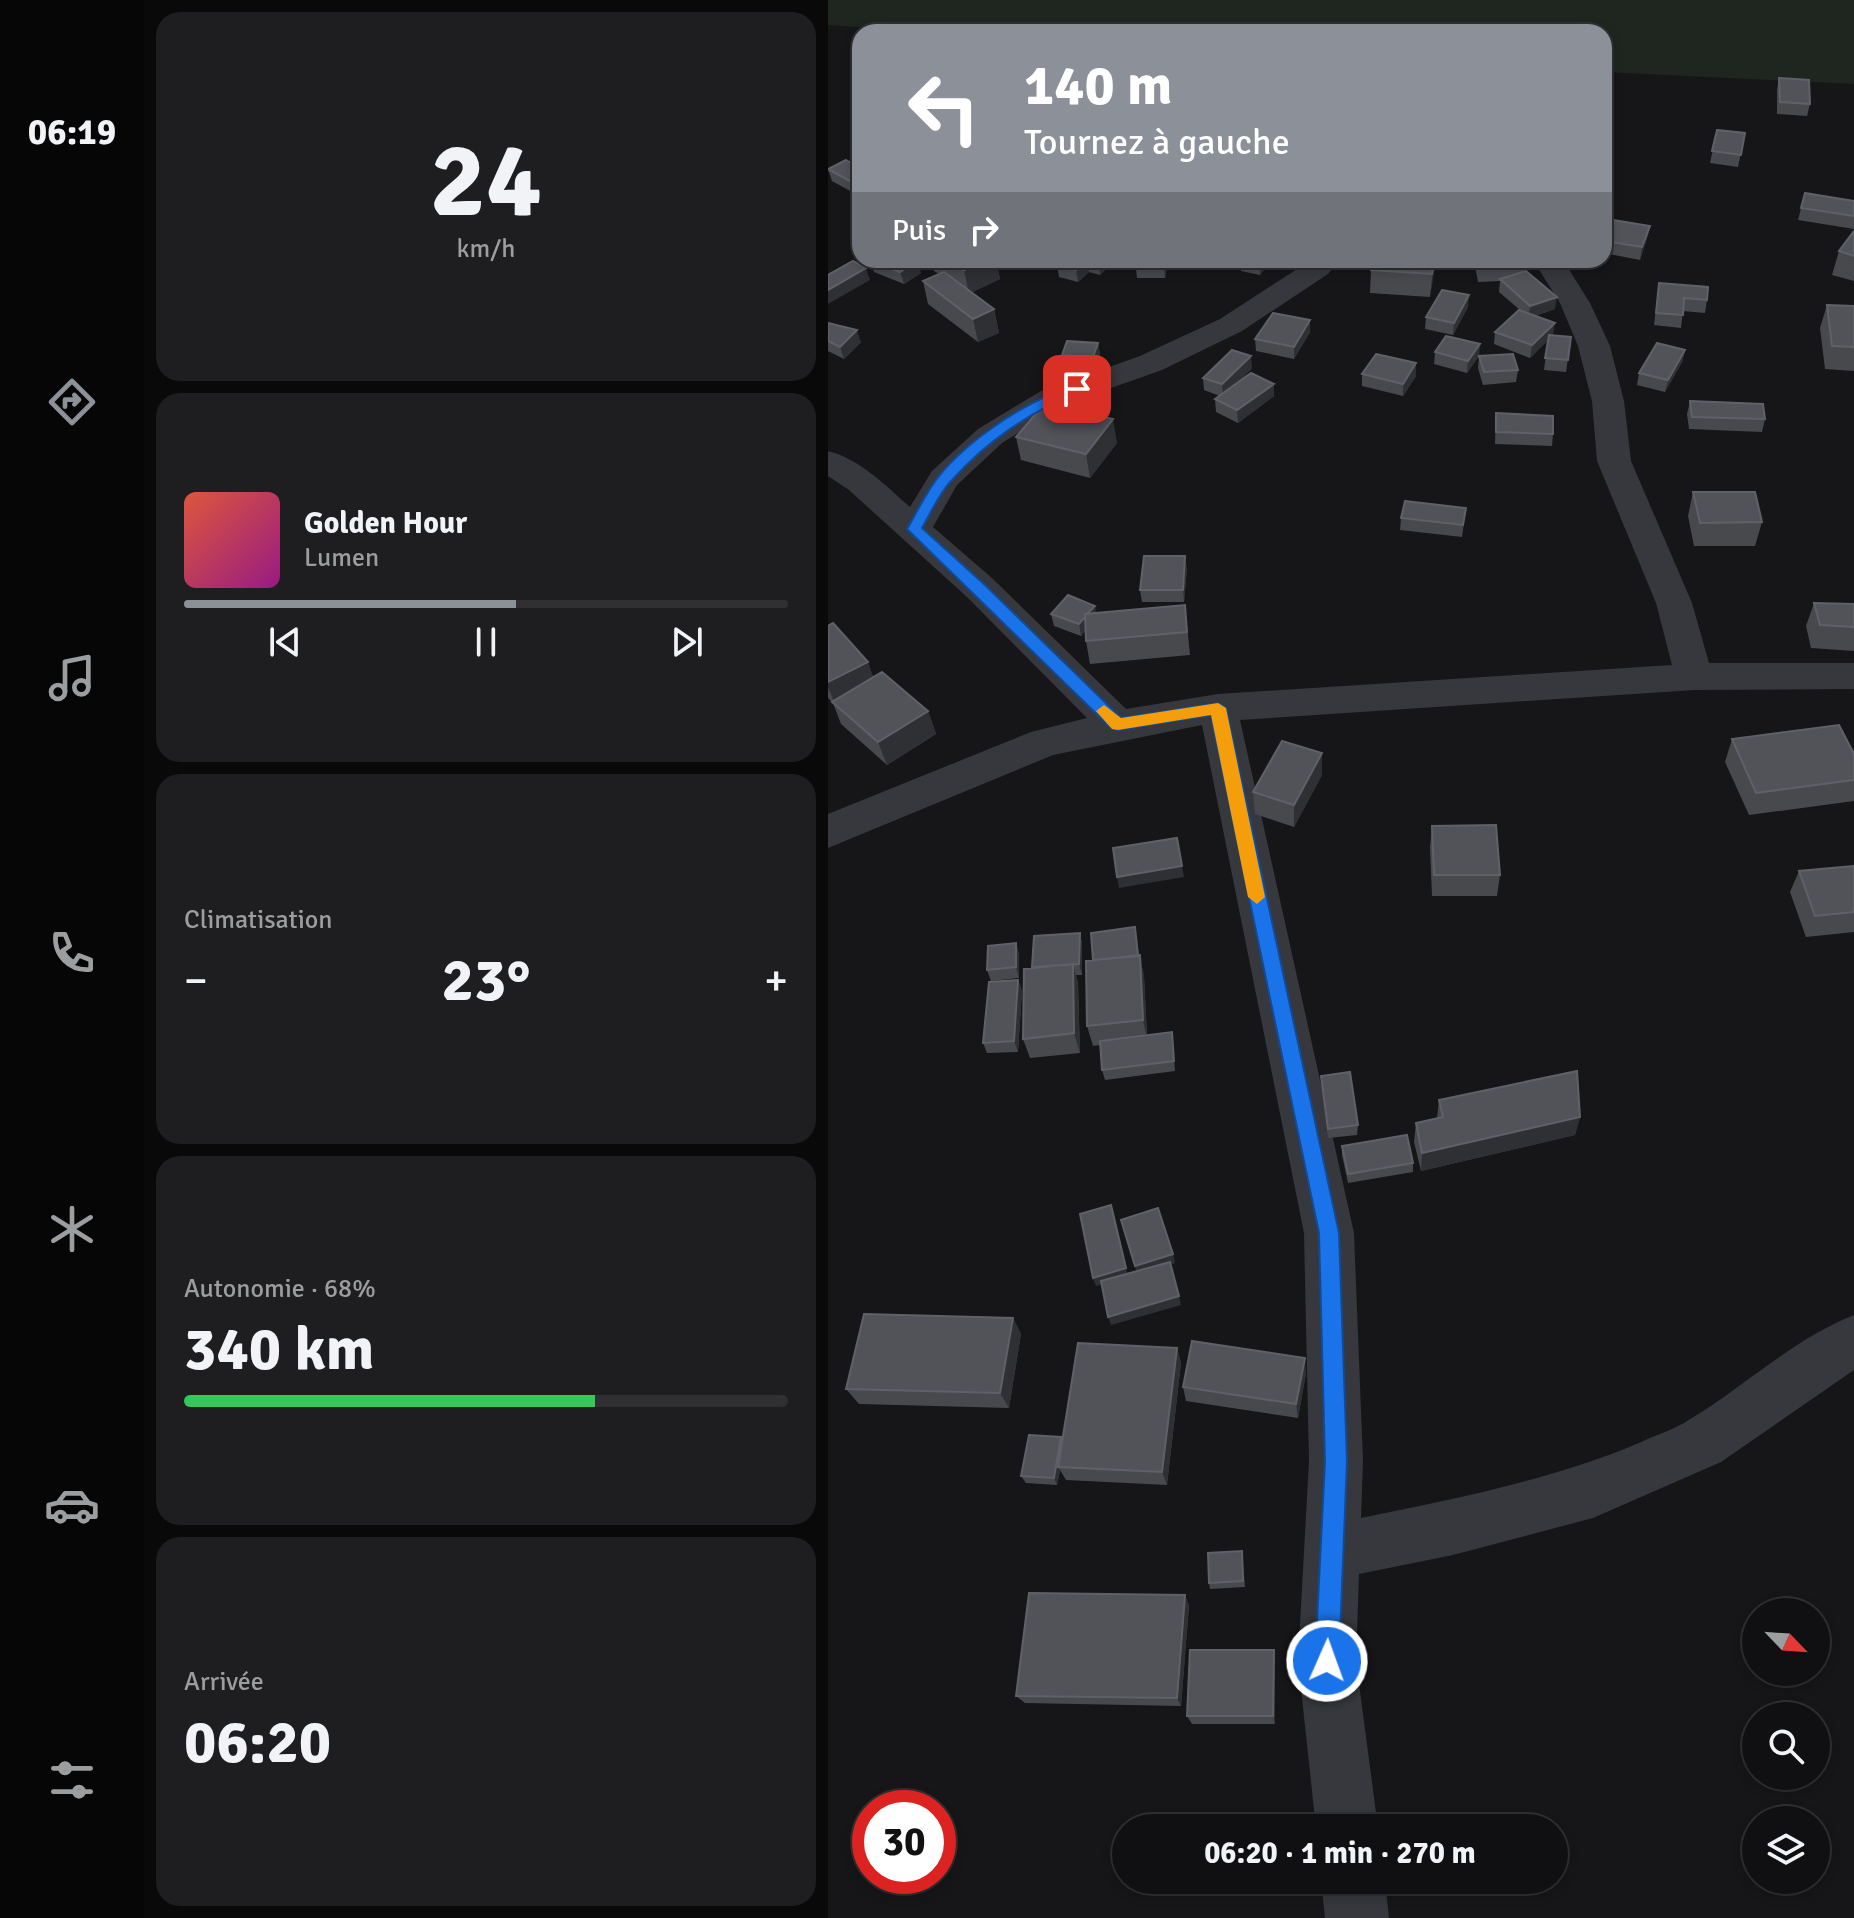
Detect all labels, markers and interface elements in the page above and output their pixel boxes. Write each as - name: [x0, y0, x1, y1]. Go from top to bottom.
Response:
- text: 140 m: [1024, 51, 1172, 120]
- icon: left: [892, 56, 996, 160]
- text: 06:19: [28, 110, 116, 155]
- text: 24: [430, 117, 542, 245]
- text: Tournez à gauche: [1024, 120, 1290, 165]
- icon: right: [962, 208, 1006, 252]
- text: Puis: [892, 212, 946, 249]
- text: km/h: [457, 233, 515, 265]
- pin: [1043, 355, 1111, 423]
- icon: arrive: [1055, 367, 1099, 411]
- icon: directions: [44, 374, 100, 430]
- text: Golden Hour: [304, 505, 467, 542]
- text: Lumen: [304, 542, 379, 574]
- icon: previous: [263, 620, 307, 664]
- icon: pause: [464, 620, 508, 664]
- icon: next: [665, 620, 709, 664]
- icon: music: [44, 650, 100, 706]
- text: Climatisation: [184, 904, 333, 936]
- icon: phone: [44, 925, 100, 981]
- text: 23°: [442, 944, 530, 1018]
- text: −: [184, 954, 208, 1008]
- text: +: [764, 954, 788, 1008]
- icon: climate: [44, 1201, 100, 1257]
- text: Autonomie · 68%: [184, 1273, 376, 1305]
- text: 340 km: [184, 1313, 374, 1387]
- icon: car: [44, 1477, 100, 1533]
- north arrow: [1742, 1598, 1830, 1686]
- map controls: [1742, 1598, 1830, 1894]
- position arrow: [1285, 1619, 1369, 1703]
- text: Arrivée: [184, 1666, 264, 1698]
- button: search: [1742, 1702, 1830, 1790]
- text: 06:20: [184, 1706, 331, 1780]
- icon: filters: [44, 1752, 100, 1808]
- speed limit sign: 30: [852, 1790, 956, 1894]
- button: layers: [1742, 1806, 1830, 1894]
- text: 06:20 · 1 min · 270 m: [1204, 1835, 1476, 1872]

